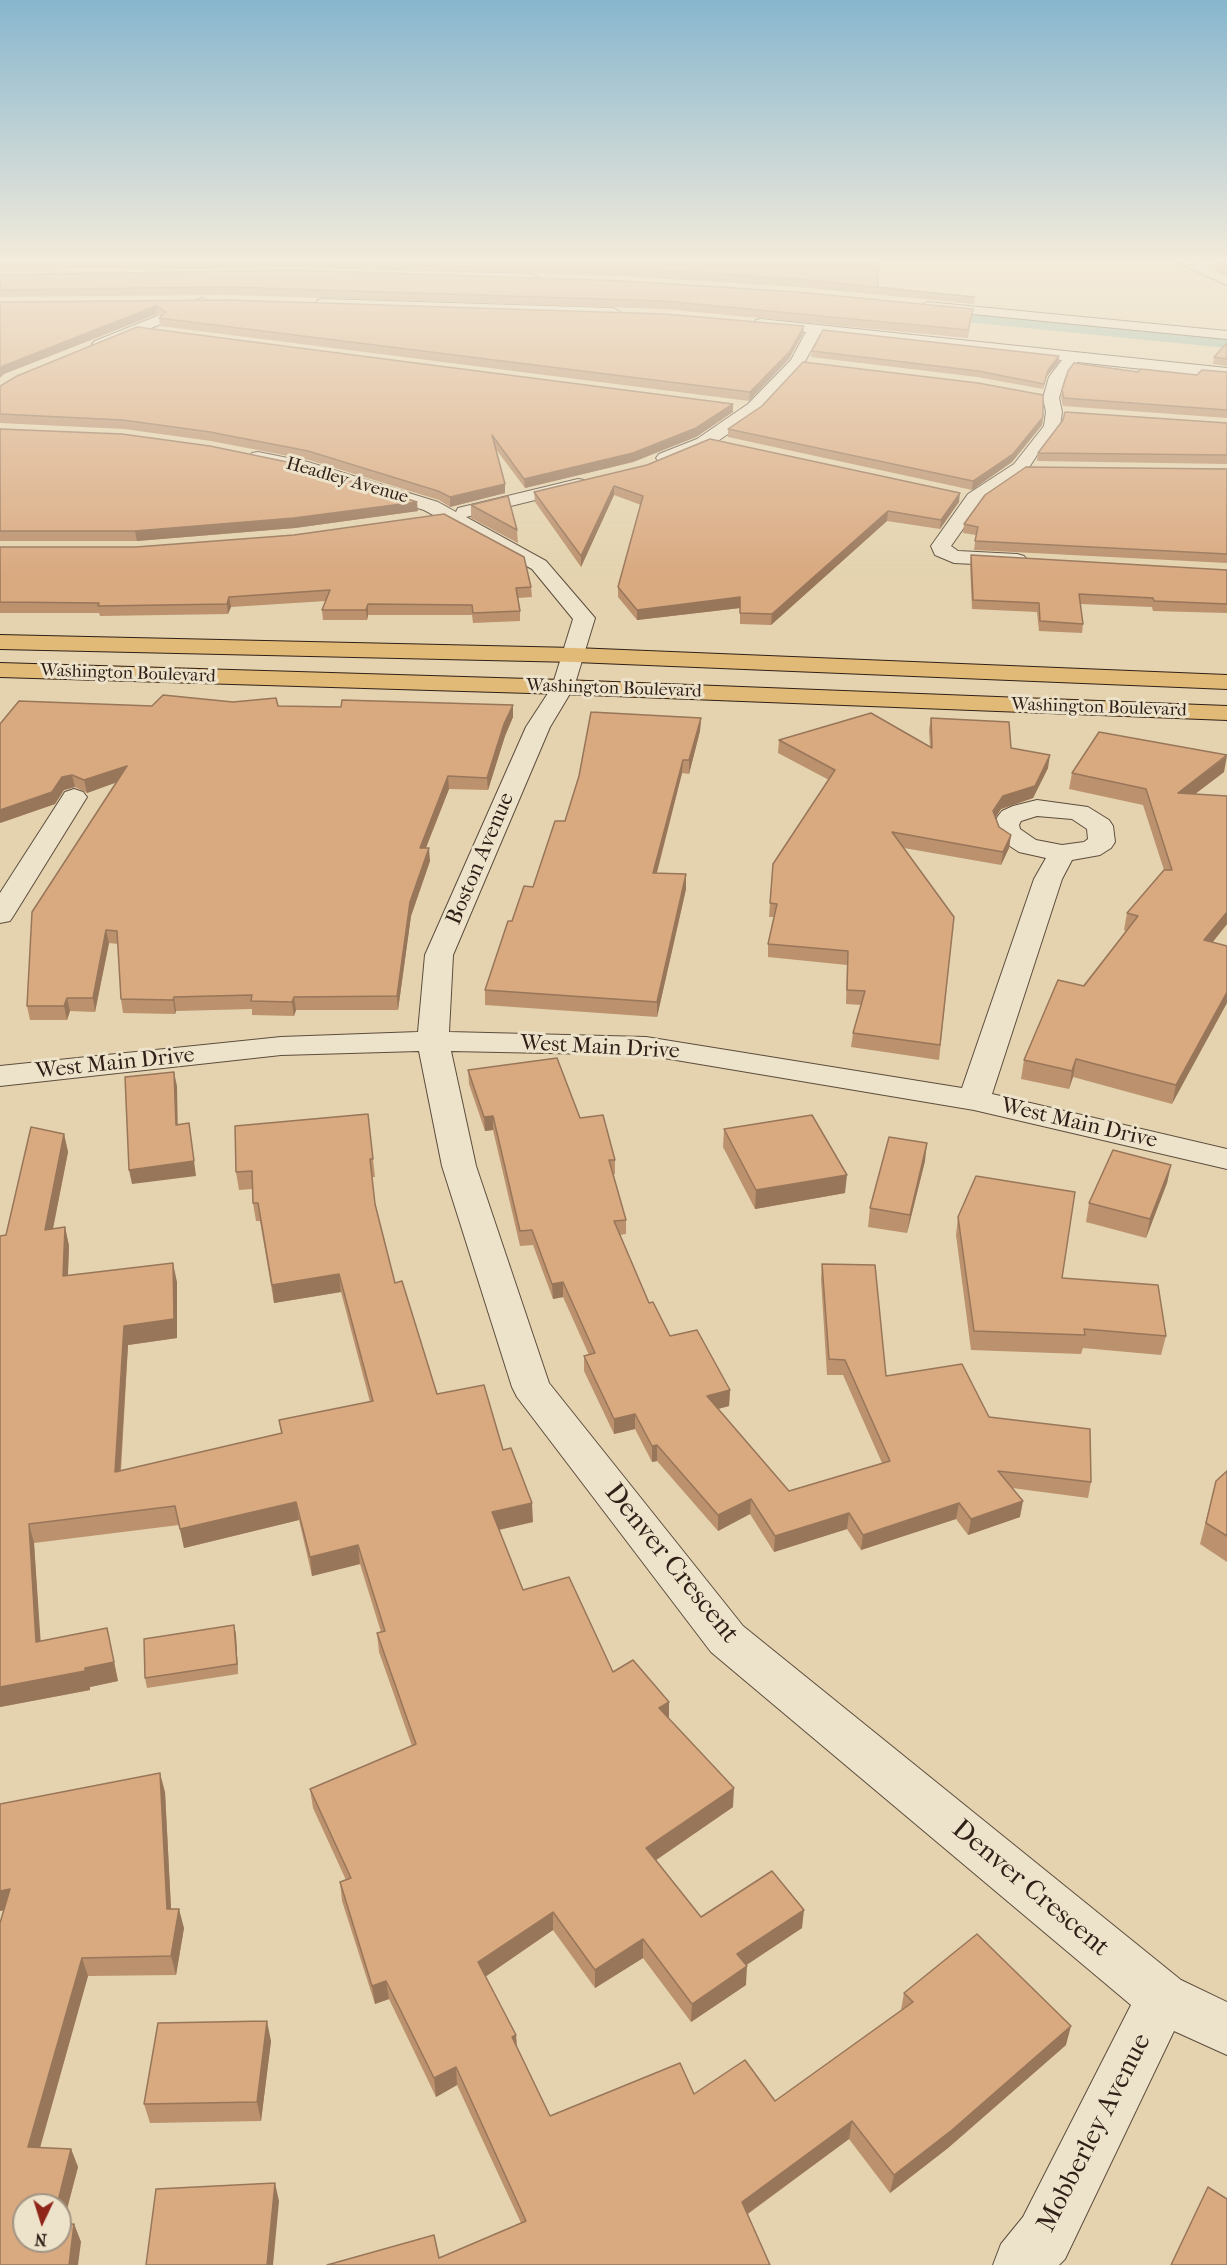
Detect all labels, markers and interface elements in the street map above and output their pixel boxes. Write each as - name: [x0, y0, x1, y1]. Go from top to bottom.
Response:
- street label: Headley Avenue: [283, 453, 411, 509]
- street label: Washington Boulevard: [40, 660, 216, 688]
- street label: Washington Boulevard: [526, 675, 702, 703]
- street label: Washington Boulevard: [1011, 694, 1187, 722]
- street label: Boston Avenue: [441, 789, 521, 929]
- street label: West Main Drive: [520, 1031, 680, 1065]
- street label: West Main Drive: [34, 1043, 196, 1085]
- street label: West Main Drive: [998, 1093, 1160, 1155]
- street label: Denver Crescent: [597, 1478, 745, 1650]
- street label: Denver Crescent: [945, 1814, 1115, 1964]
- street label: Mobberley Avenue: [1031, 2028, 1159, 2238]
- north arrow: [12, 2193, 72, 2253]
- text: N: [34, 2230, 48, 2249]

